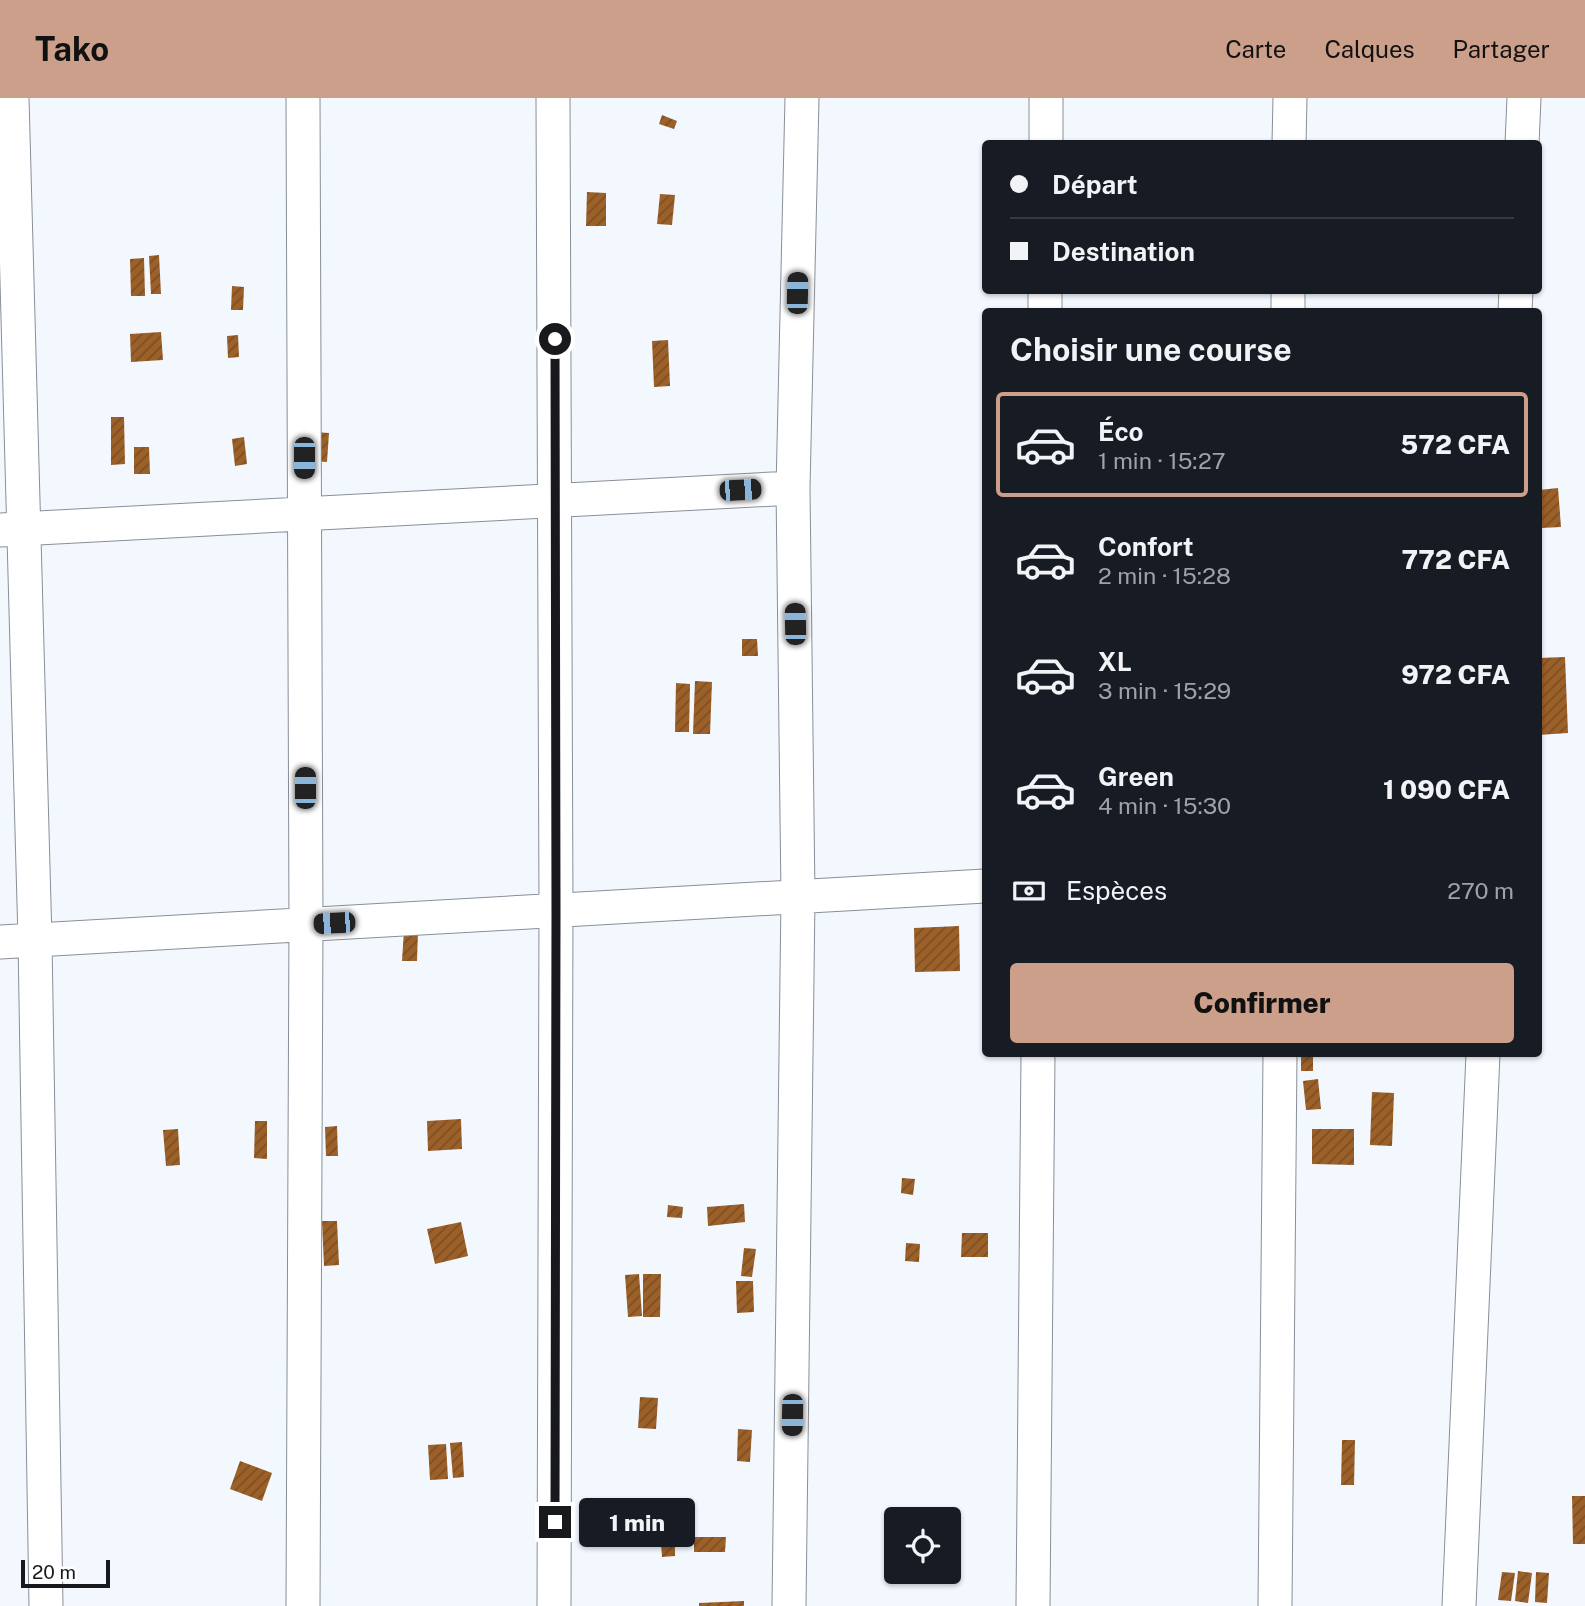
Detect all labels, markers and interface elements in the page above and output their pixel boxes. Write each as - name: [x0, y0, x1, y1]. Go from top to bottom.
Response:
- text: Tako: [35, 30, 109, 68]
- text: Carte: [1225, 35, 1286, 63]
- text: Calques: [1324, 35, 1415, 63]
- text: Partager: [1453, 35, 1550, 63]
- text: Départ: [1052, 169, 1138, 200]
- text: Destination: [1052, 236, 1195, 267]
- car: [787, 272, 808, 314]
- route start: [539, 323, 571, 355]
- text: Choisir une course: [1010, 331, 1292, 368]
- icon: car: [1014, 413, 1077, 476]
- text: Éco: [1098, 416, 1144, 447]
- text: 572 CFA: [1400, 429, 1510, 460]
- car: [294, 437, 315, 479]
- text: 1 min · 15:27: [1098, 447, 1226, 474]
- car: [719, 478, 762, 502]
- icon: car: [1014, 528, 1077, 591]
- text: Confort: [1098, 531, 1194, 562]
- text: 772 CFA: [1402, 544, 1510, 575]
- text: 2 min · 15:28: [1098, 562, 1231, 589]
- car: [785, 603, 806, 645]
- icon: car: [1014, 643, 1077, 706]
- text: XL: [1098, 646, 1132, 677]
- text: 972 CFA: [1401, 659, 1510, 690]
- text: 3 min · 15:29: [1098, 677, 1231, 704]
- icon: car: [1014, 758, 1077, 821]
- text: Green: [1098, 761, 1174, 792]
- car: [295, 767, 316, 809]
- text: 1 090 CFA: [1383, 774, 1510, 805]
- text: 4 min · 15:30: [1098, 792, 1231, 819]
- icon: cash: [1010, 872, 1048, 910]
- text: Espèces: [1066, 875, 1167, 906]
- text: 270 m: [1447, 877, 1514, 904]
- car: [313, 911, 356, 935]
- button: Confirmer: [1010, 963, 1514, 1043]
- car: [782, 1394, 803, 1436]
- callout: 1 min: [580, 1498, 695, 1546]
- route end: [539, 1506, 571, 1538]
- map controls: [884, 1507, 961, 1584]
- button: locate: [884, 1507, 961, 1584]
- text: 1 min: [609, 1509, 665, 1536]
- scale bar: [21, 1557, 110, 1589]
- text: 20 m: [32, 1561, 76, 1583]

